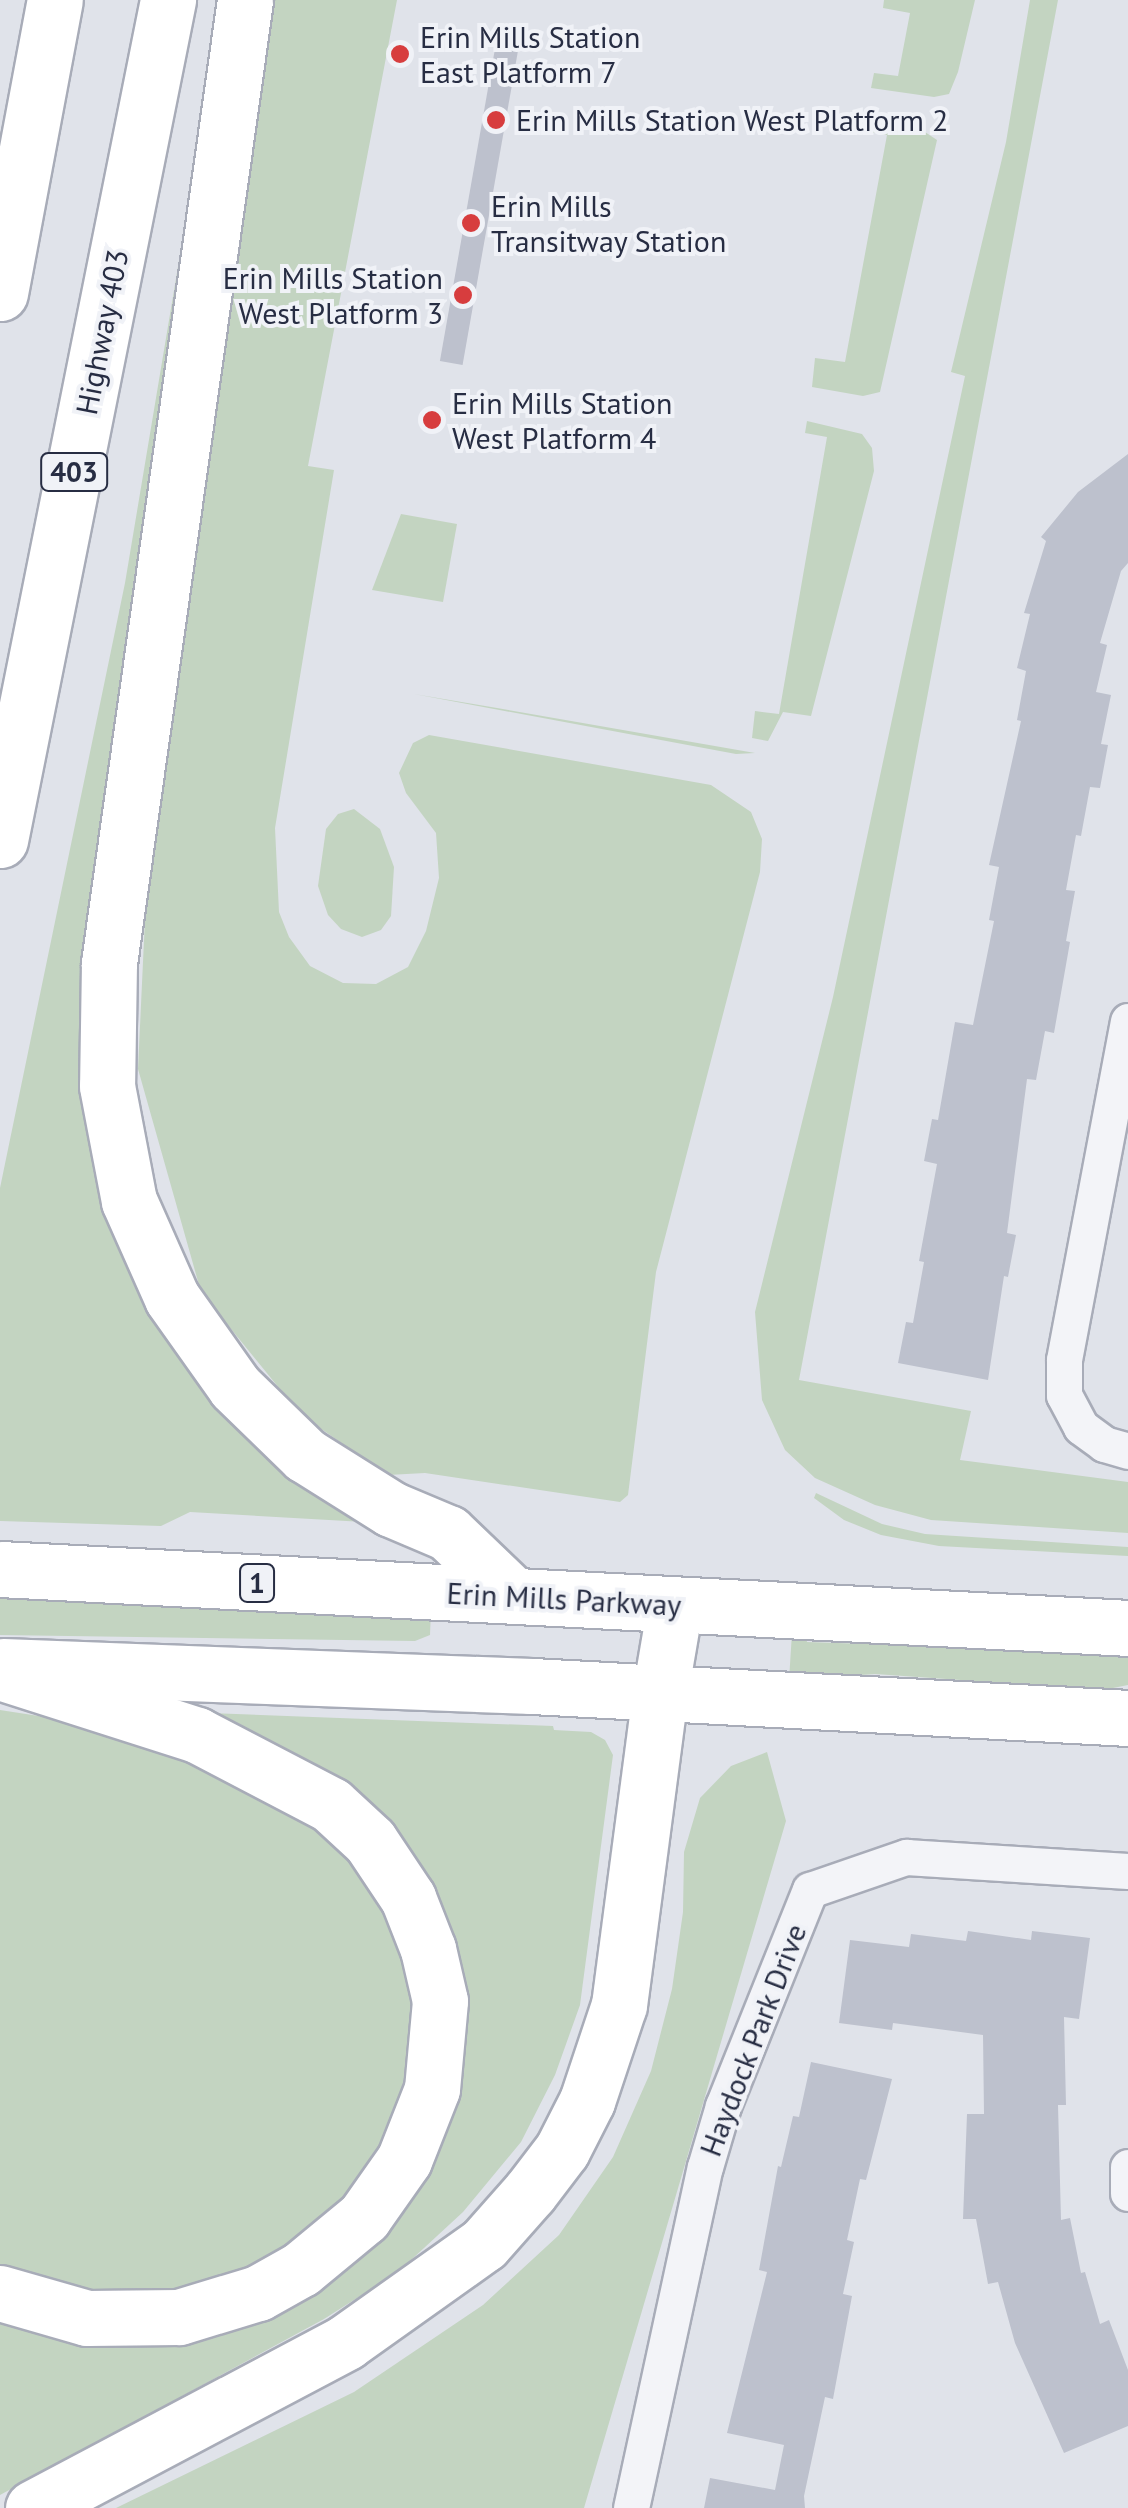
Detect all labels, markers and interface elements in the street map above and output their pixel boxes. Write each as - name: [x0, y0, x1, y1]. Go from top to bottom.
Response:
- place label: Erin Mills Station East Platform 7: [420, 19, 640, 90]
- marker: Erin Mills Station East Platform 7: [389, 43, 411, 65]
- place label: Erin Mills Station West Platform 2: [516, 102, 949, 138]
- marker: Erin Mills Station West Platform 2: [485, 109, 507, 131]
- place label: Erin Mills Transitway Station: [491, 188, 727, 258]
- marker: Erin Mills Transitway Station: [460, 212, 482, 234]
- street label: Highway 403: [68, 246, 136, 418]
- place label: Erin Mills Station West Platform 3: [223, 260, 443, 330]
- marker: Erin Mills Station West Platform 3: [452, 284, 474, 306]
- place label: Erin Mills Station West Platform 4: [452, 385, 672, 456]
- marker: Erin Mills Station West Platform 4: [421, 409, 443, 431]
- road number: 403: [39, 449, 109, 495]
- road number: 1: [237, 1560, 277, 1606]
- street label: Erin Mills Parkway: [446, 1575, 682, 1623]
- street label: Haydock Park Drive: [692, 1918, 814, 2162]

